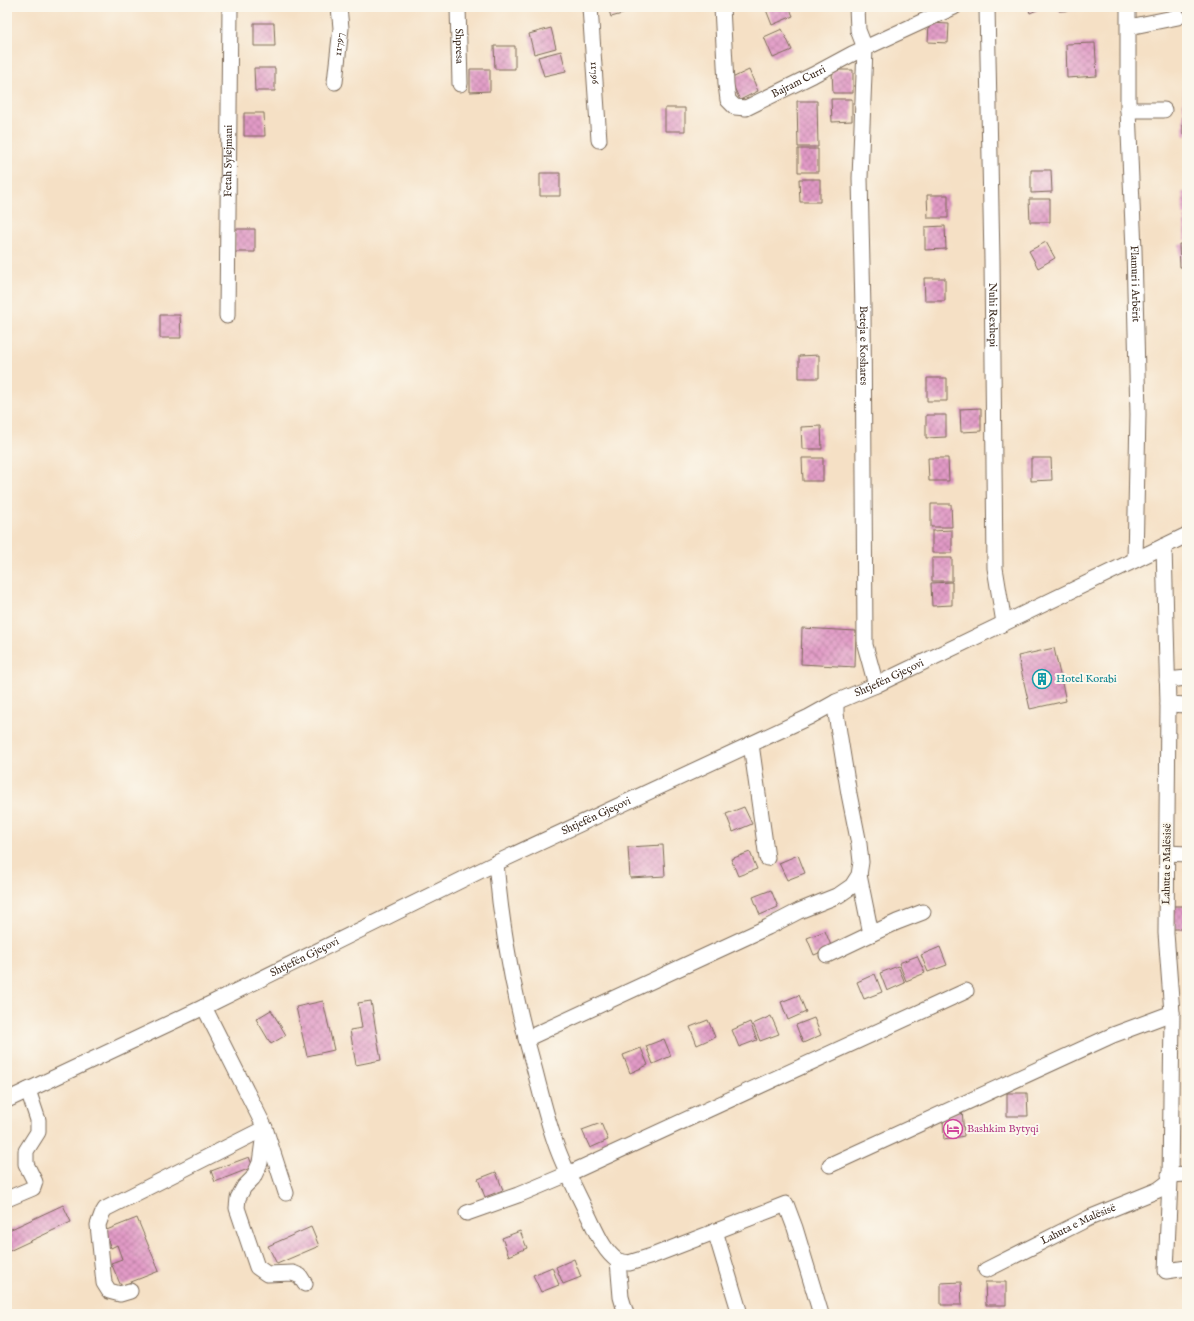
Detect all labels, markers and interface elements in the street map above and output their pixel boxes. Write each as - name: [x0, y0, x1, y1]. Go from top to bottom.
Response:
- street label: Shpresa: [452, 28, 466, 64]
- street label: 11797: [331, 32, 347, 57]
- street label: 11796: [587, 61, 602, 85]
- street label: Bajram Curri: [769, 62, 828, 101]
- street label: Fetah Sylejmani: [221, 125, 236, 197]
- street label: Flamuri i Arbërit: [1127, 245, 1143, 323]
- street label: Nuhi Rexhepi: [985, 283, 1000, 347]
- street label: Beteja e Koshares: [856, 306, 870, 386]
- street label: Shtjefën Gjeçovi: [852, 656, 926, 700]
- building icon: Hotel Korabi: [1031, 668, 1053, 690]
- place label: Hotel Korabi: [1056, 672, 1117, 686]
- street label: Shtjefën Gjeçovi: [559, 794, 633, 838]
- street label: Lahuta e Malësisë: [1159, 823, 1175, 905]
- street label: Shtjefën Gjeçovi: [268, 934, 341, 980]
- hotel icon: Bashkim Bytyqi: [942, 1118, 964, 1140]
- place label: Bashkim Bytyqi: [967, 1122, 1039, 1136]
- street label: Lahuta e Malësisë: [1038, 1201, 1118, 1248]

